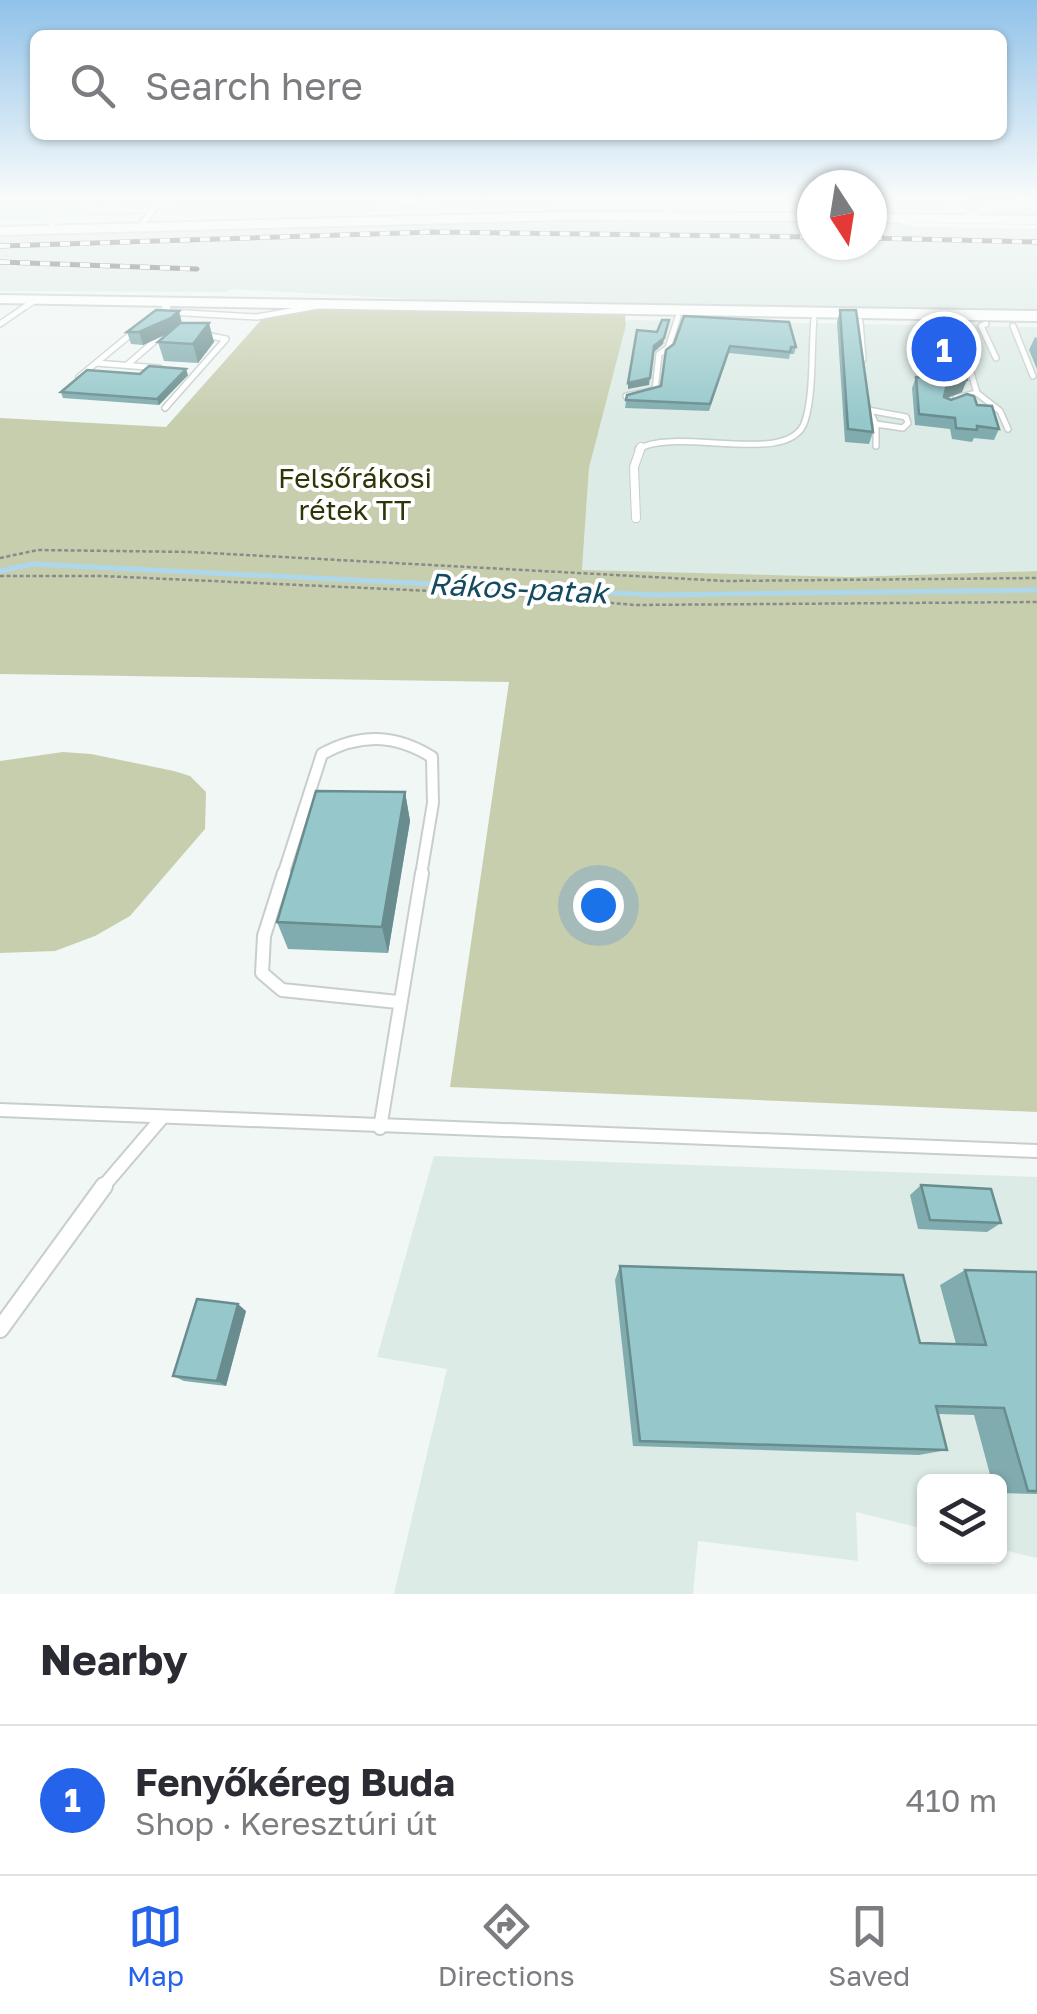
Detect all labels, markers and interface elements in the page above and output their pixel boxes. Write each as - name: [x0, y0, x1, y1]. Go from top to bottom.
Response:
- search box: [30, 30, 1007, 140]
- icon: search: [65, 58, 120, 113]
- text: Search here: [145, 63, 363, 108]
- north arrow: [797, 170, 887, 260]
- pin: 1: [912, 312, 976, 386]
- park label: Felsőrákosi rétek TT: [278, 461, 432, 526]
- water label: Rákos-patak: [427, 565, 612, 611]
- your location: [573, 880, 624, 931]
- map controls: [917, 1474, 1007, 1564]
- button: layers: [917, 1474, 1007, 1564]
- text: Nearby: [40, 1634, 188, 1684]
- text: Fenyőkéreg Buda: [135, 1759, 455, 1804]
- text: 1: [64, 1781, 81, 1819]
- text: 410 m: [906, 1781, 997, 1819]
- text: Shop · Keresztúri út: [135, 1804, 438, 1842]
- tab: Map: [127, 1899, 184, 1992]
- tab: Directions: [438, 1899, 575, 1992]
- tab: Saved: [828, 1899, 910, 1992]

